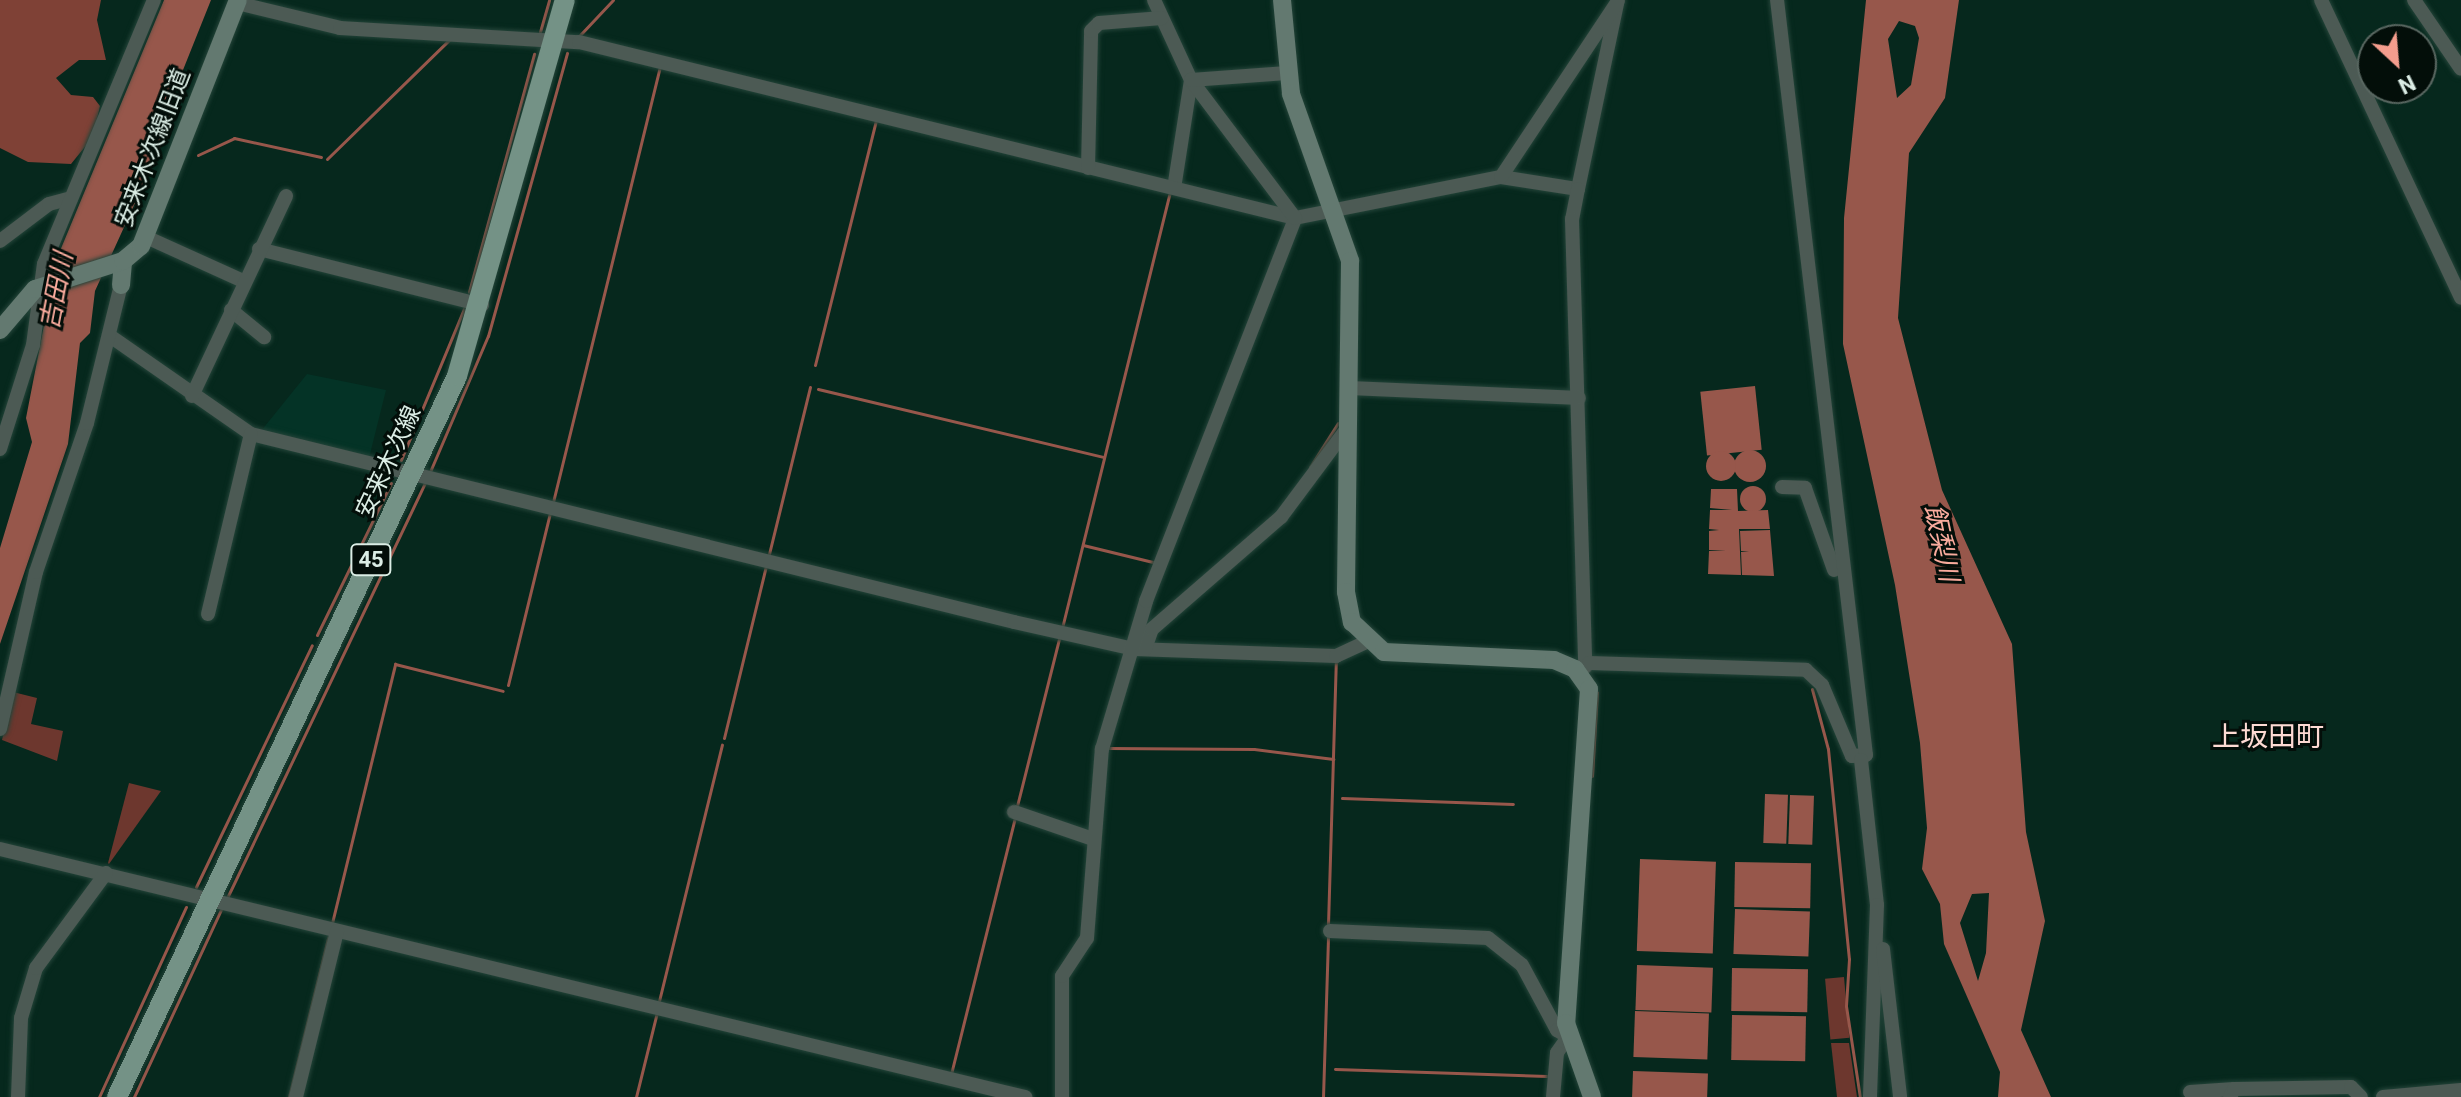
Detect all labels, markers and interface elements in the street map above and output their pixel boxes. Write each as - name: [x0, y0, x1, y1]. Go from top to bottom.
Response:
- north arrow: [2357, 24, 2437, 104]
- street label: 安来木次線旧道: [109, 64, 197, 232]
- text: N: [2394, 70, 2419, 99]
- water label: 吉田川: [34, 250, 80, 332]
- street label: 安来木次線: [351, 402, 427, 522]
- water label: 飯梨川: [1918, 502, 1964, 584]
- road number: 45: [349, 542, 393, 578]
- district label: 上坂田町: [2212, 720, 2324, 754]

